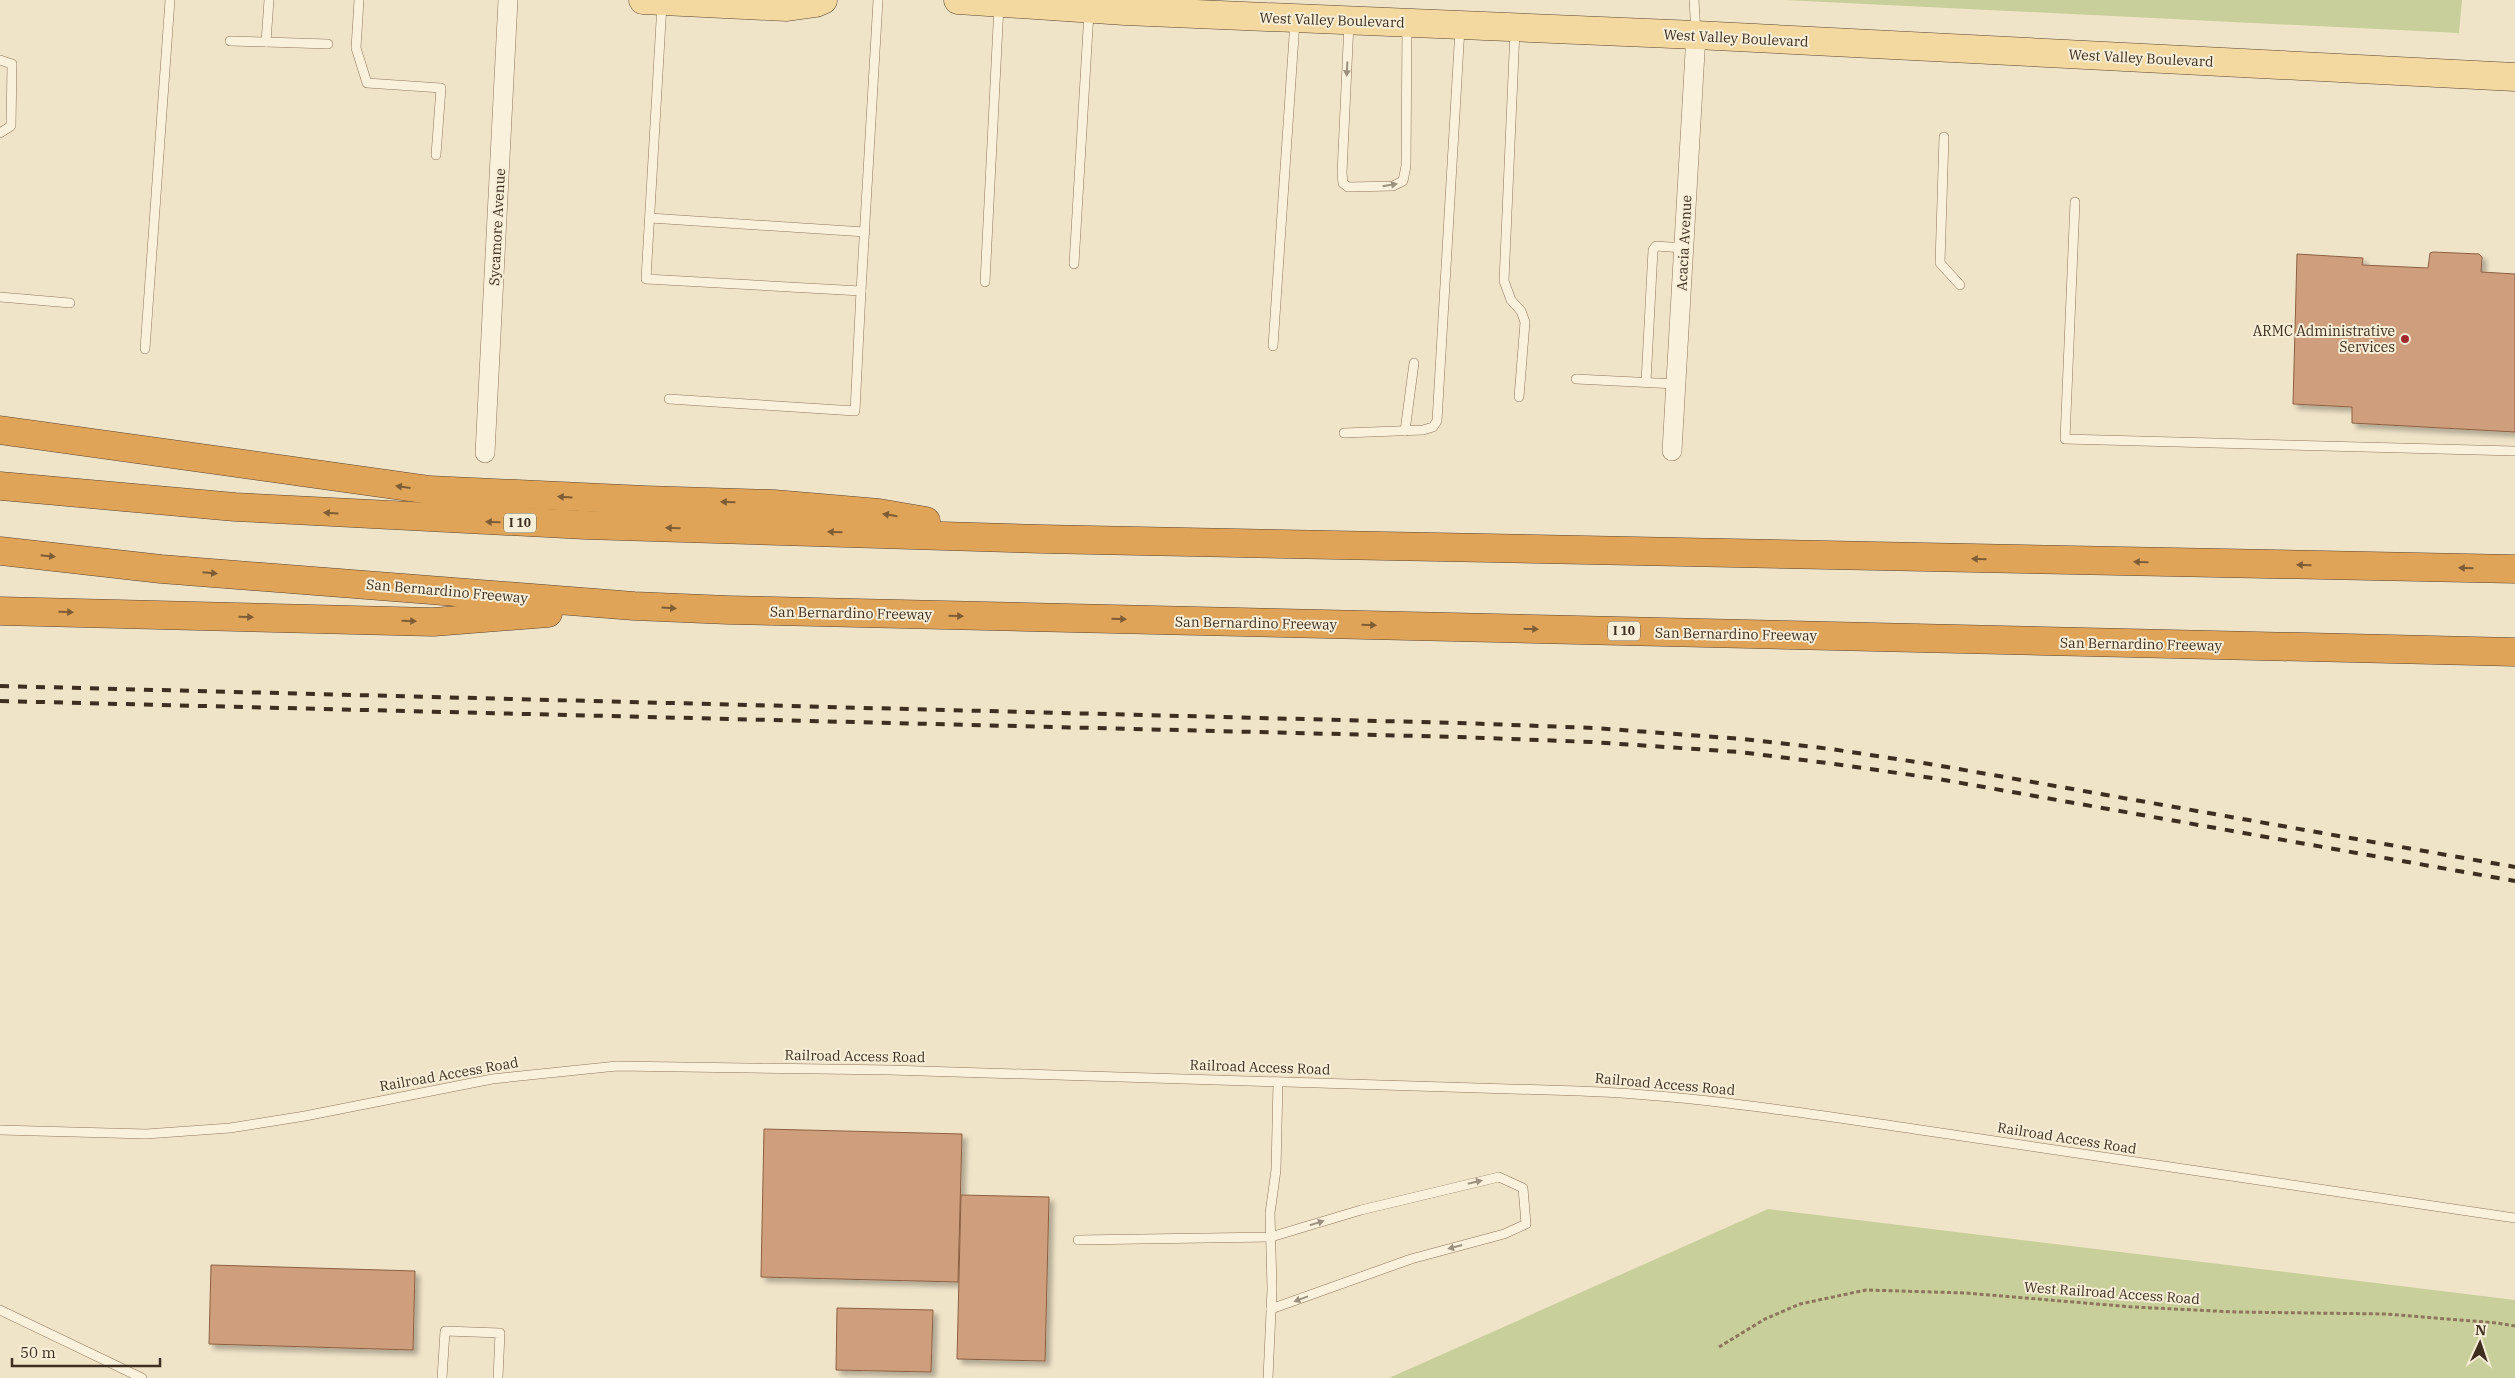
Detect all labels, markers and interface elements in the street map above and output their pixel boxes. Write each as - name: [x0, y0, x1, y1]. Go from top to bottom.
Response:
- street label: West Valley Boulevard: [1259, 8, 1405, 32]
- street label: West Valley Boulevard: [1663, 25, 1809, 51]
- street label: West Valley Boulevard: [2068, 45, 2214, 71]
- one-way arrow: [1343, 62, 1351, 78]
- street label: Sycamore Avenue: [485, 168, 509, 286]
- one-way arrow: [1383, 180, 1399, 188]
- street label: Acacia Avenue: [1672, 195, 1696, 291]
- place label: ARMC Administrative Services: [2253, 322, 2395, 356]
- marker: ARMC Administrative Services: [2399, 333, 2411, 345]
- one-way arrow: [395, 483, 411, 491]
- one-way arrow: [557, 492, 573, 500]
- one-way arrow: [720, 498, 736, 506]
- one-way arrow: [323, 509, 339, 517]
- one-way arrow: [881, 511, 897, 519]
- road number: I 10: [504, 514, 536, 532]
- one-way arrow: [485, 517, 501, 525]
- one-way arrow: [665, 523, 681, 531]
- one-way arrow: [827, 528, 843, 536]
- one-way arrow: [41, 552, 57, 560]
- one-way arrow: [1971, 555, 1987, 563]
- one-way arrow: [2133, 558, 2149, 566]
- one-way arrow: [2296, 561, 2312, 569]
- one-way arrow: [2458, 564, 2474, 572]
- one-way arrow: [202, 569, 218, 577]
- street label: San Bernardino Freeway: [365, 575, 529, 607]
- street label: San Bernardino Freeway: [770, 603, 933, 623]
- one-way arrow: [661, 604, 677, 612]
- one-way arrow: [58, 608, 74, 616]
- one-way arrow: [948, 612, 964, 620]
- one-way arrow: [238, 613, 254, 621]
- street label: San Bernardino Freeway: [1175, 613, 1338, 633]
- one-way arrow: [1111, 616, 1127, 624]
- one-way arrow: [401, 617, 417, 625]
- one-way arrow: [1361, 622, 1377, 630]
- road number: I 10: [1608, 622, 1640, 640]
- street label: San Bernardino Freeway: [1655, 624, 1818, 644]
- one-way arrow: [1523, 625, 1539, 633]
- street label: San Bernardino Freeway: [2060, 634, 2223, 654]
- street label: Railroad Access Road: [784, 1046, 926, 1066]
- street label: Railroad Access Road: [378, 1053, 520, 1095]
- street label: Railroad Access Road: [1189, 1056, 1331, 1078]
- street label: Railroad Access Road: [1594, 1069, 1736, 1099]
- street label: Railroad Access Road: [1996, 1118, 2138, 1158]
- one-way arrow: [1467, 1178, 1482, 1186]
- one-way arrow: [1310, 1218, 1325, 1226]
- one-way arrow: [1447, 1244, 1462, 1252]
- street label: West Railroad Access Road: [2024, 1278, 2201, 1308]
- one-way arrow: [1293, 1295, 1308, 1303]
- north arrow: [2455, 1318, 2505, 1368]
- text: N: [2475, 1321, 2487, 1339]
- scale bar: [12, 1336, 160, 1368]
- text: 50 m: [20, 1343, 56, 1362]

